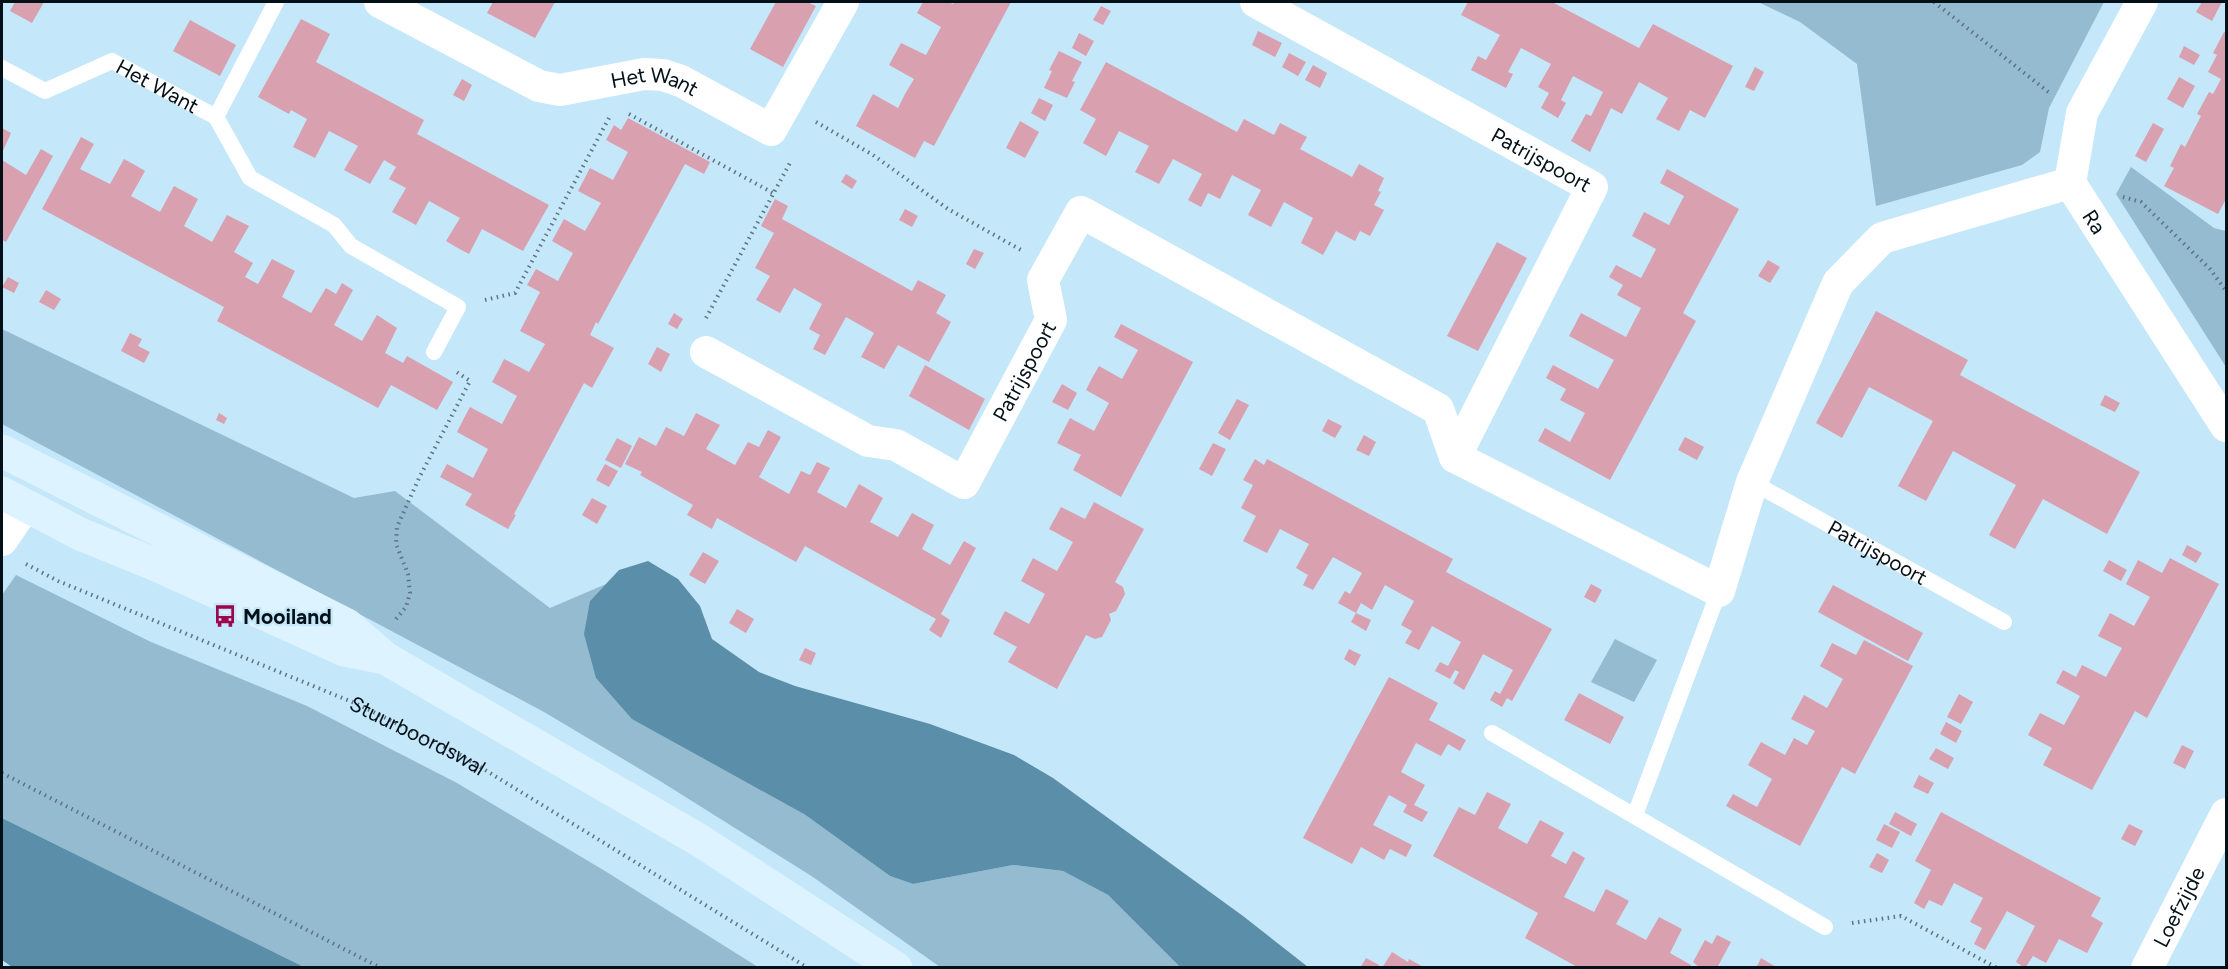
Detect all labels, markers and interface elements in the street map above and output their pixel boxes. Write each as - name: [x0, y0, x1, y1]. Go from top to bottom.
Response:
- street label: Het Want: [112, 53, 203, 118]
- street label: Het Want: [608, 61, 703, 101]
- street label: Patrijspoort: [1487, 122, 1596, 197]
- street label: Ra: [2078, 205, 2112, 238]
- street label: Patrijspoort: [987, 317, 1061, 425]
- street label: Patrijspoort: [1824, 514, 1932, 590]
- bus stop icon: Mooiland: [212, 603, 238, 629]
- place label: Mooiland: [243, 604, 332, 629]
- street label: Stuurboordswal: [346, 690, 491, 780]
- street label: Loefzijde: [2148, 862, 2209, 951]

